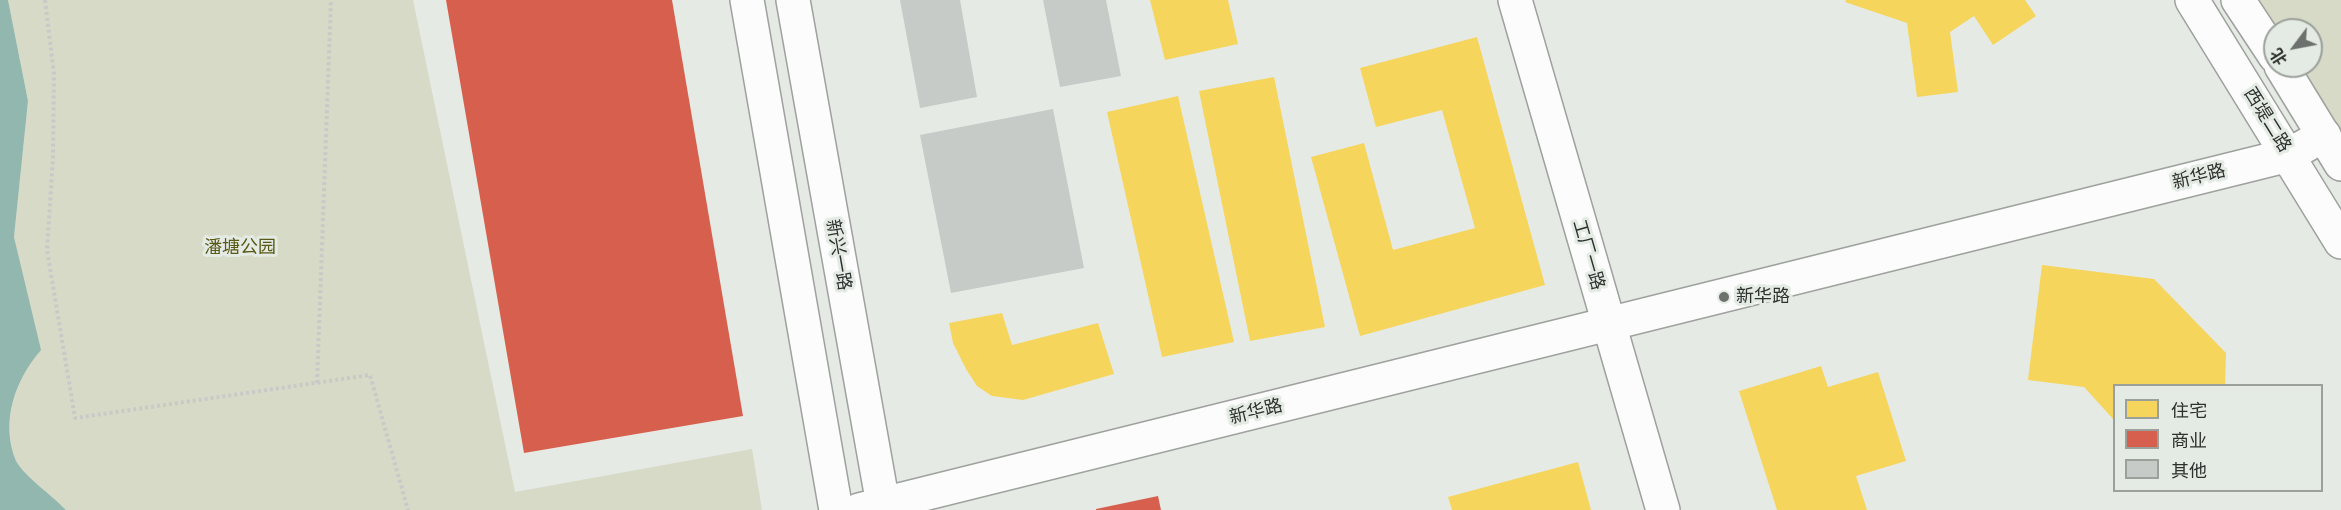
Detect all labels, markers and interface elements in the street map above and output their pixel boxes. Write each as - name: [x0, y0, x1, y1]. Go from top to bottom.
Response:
- north arrow: [2263, 18, 2323, 78]
- text: 北: [2267, 45, 2291, 69]
- street label: 西堤二路: [2239, 84, 2295, 156]
- street label: 新华路: [2170, 160, 2228, 194]
- street label: 工厂一路: [1568, 217, 1608, 293]
- street label: 新兴一路: [821, 218, 855, 292]
- park label: 潘塘公园: [204, 237, 276, 259]
- place label: 新华路: [1736, 286, 1790, 308]
- marker: 新华路: [1717, 290, 1731, 304]
- legend: [2113, 384, 2323, 492]
- street label: 新华路: [1227, 395, 1285, 429]
- text: 住宅: [2171, 400, 2207, 422]
- text: 商业: [2171, 430, 2207, 452]
- text: 其他: [2171, 460, 2207, 482]

